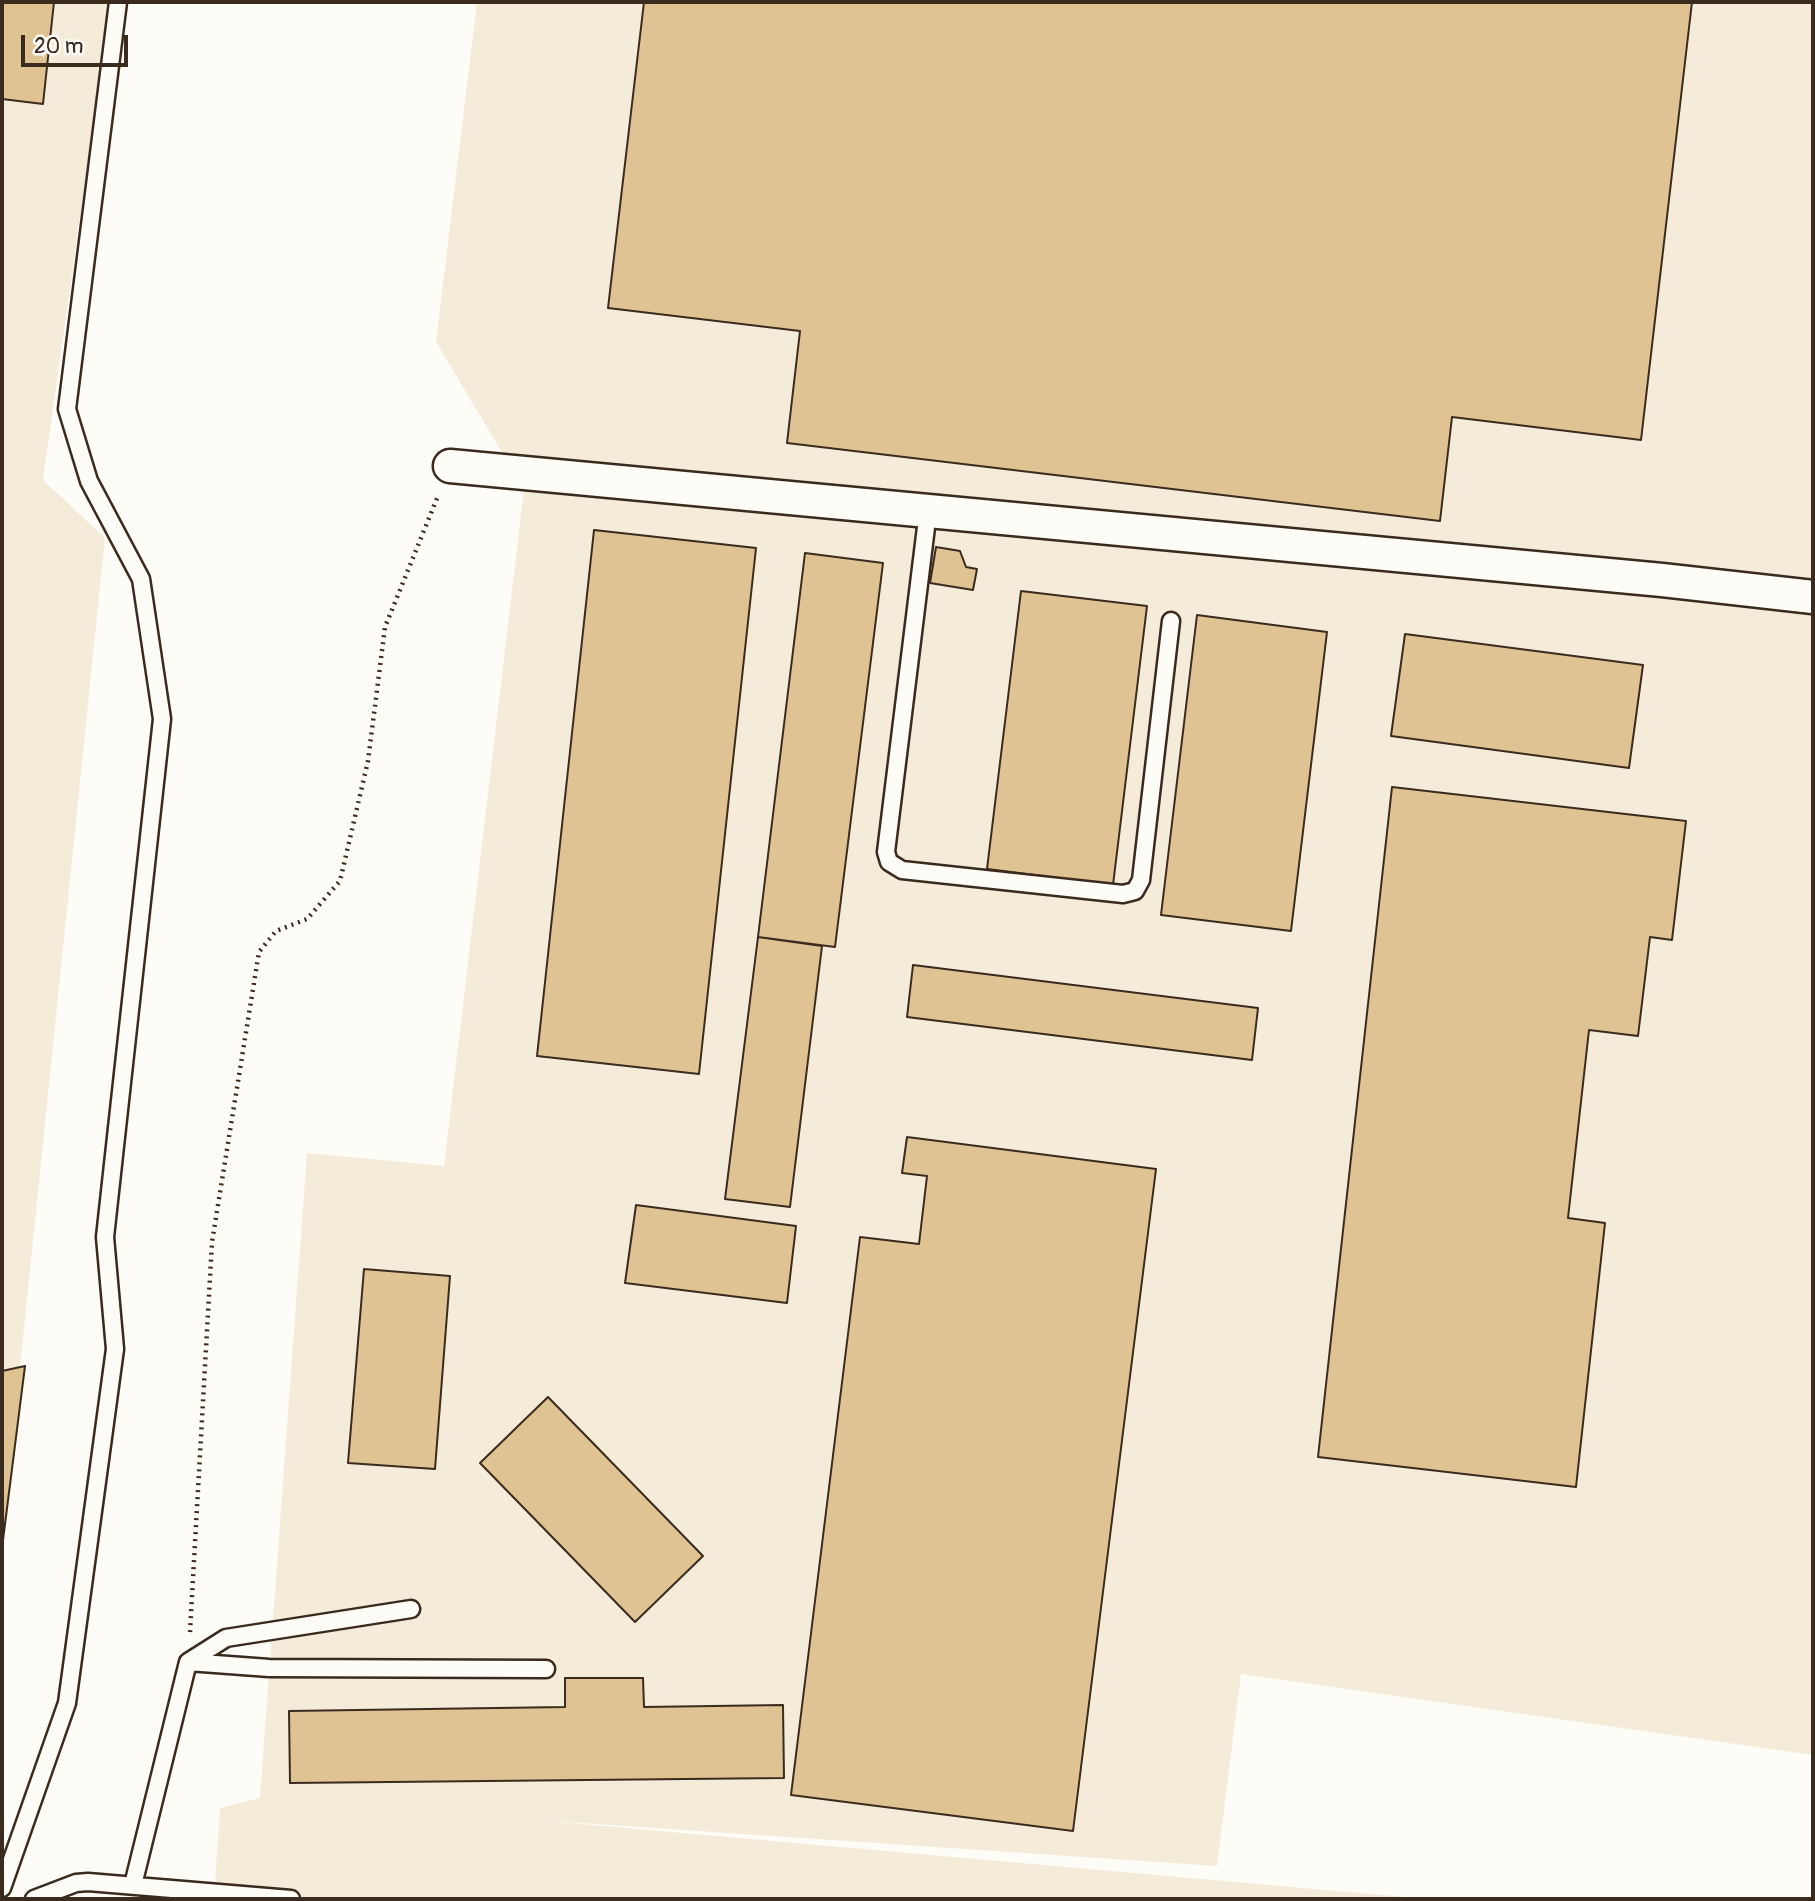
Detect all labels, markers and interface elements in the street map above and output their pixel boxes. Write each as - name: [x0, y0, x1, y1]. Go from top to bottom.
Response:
- scale bar: [24, 21, 131, 65]
- text: 20 m: [34, 33, 83, 60]

